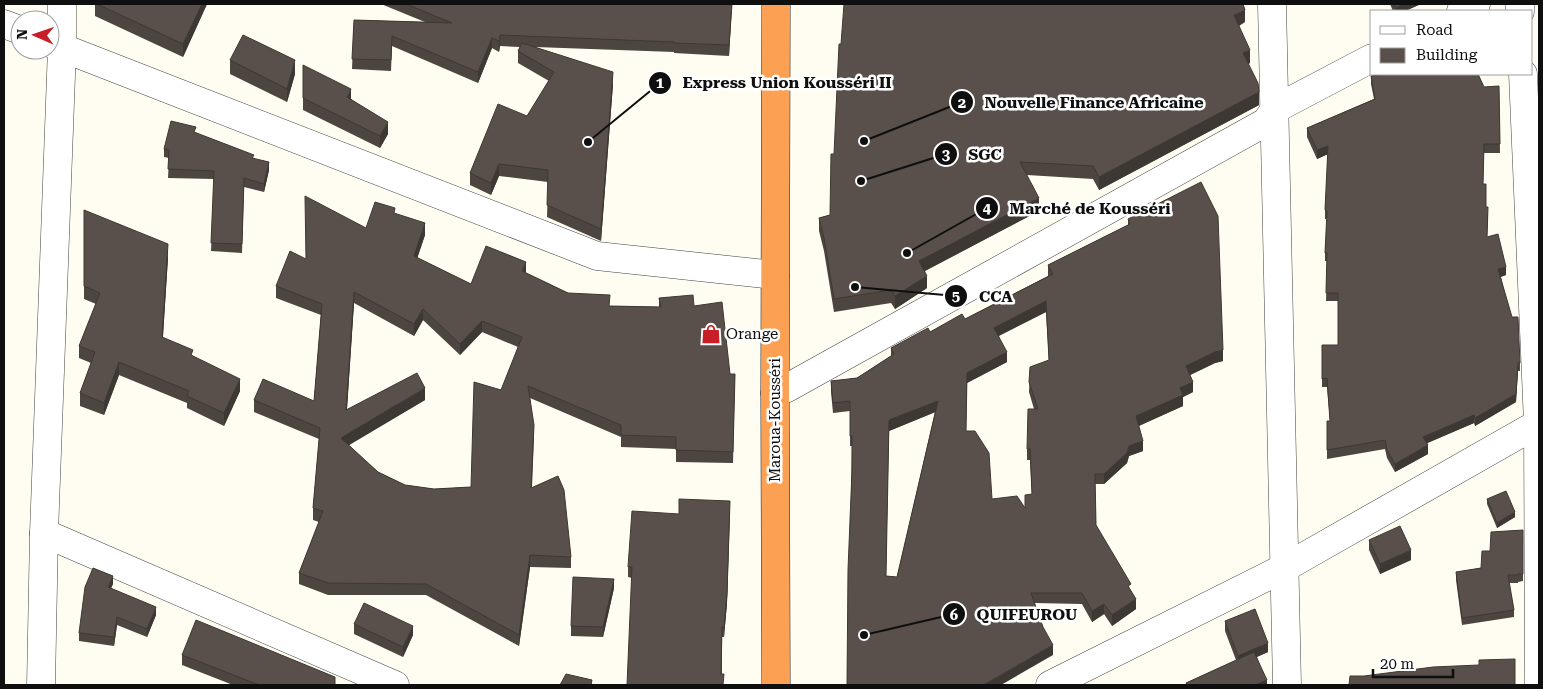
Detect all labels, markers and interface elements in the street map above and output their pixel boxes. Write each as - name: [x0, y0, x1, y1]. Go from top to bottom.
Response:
- north arrow: [10, 10, 60, 60]
- legend: [1370, 10, 1533, 75]
- text: Road: [1416, 21, 1453, 39]
- text: N: [14, 29, 30, 40]
- text: Building: [1416, 46, 1478, 64]
- callout: Express Union Kousséri II: [648, 67, 902, 98]
- text: Express Union Kousséri II: [682, 73, 892, 92]
- text: 1: [656, 74, 665, 92]
- callout: Nouvelle Finance Africaine: [949, 87, 1213, 118]
- text: Nouvelle Finance Africaine: [984, 93, 1204, 112]
- text: 2: [958, 94, 966, 112]
- callout: SGC: [933, 139, 1012, 170]
- text: SGC: [968, 145, 1002, 164]
- text: 3: [942, 146, 951, 164]
- callout: Marché de Kousséri: [974, 193, 1180, 224]
- text: 4: [983, 199, 992, 217]
- text: Marché de Kousséri: [1009, 199, 1171, 218]
- callout: CCA: [944, 281, 1022, 312]
- text: 5: [952, 287, 960, 305]
- text: CCA: [979, 287, 1013, 306]
- shop icon: Orange: [700, 323, 722, 345]
- place label: Orange: [726, 325, 778, 343]
- street label: Maroua-Kousséri: [766, 358, 784, 482]
- callout: QUIFEUROU: [941, 599, 1087, 630]
- text: QUIFEUROU: [977, 605, 1077, 624]
- text: 6: [950, 606, 959, 624]
- scale bar: [1373, 646, 1453, 678]
- text: 20 m: [1380, 655, 1415, 673]

